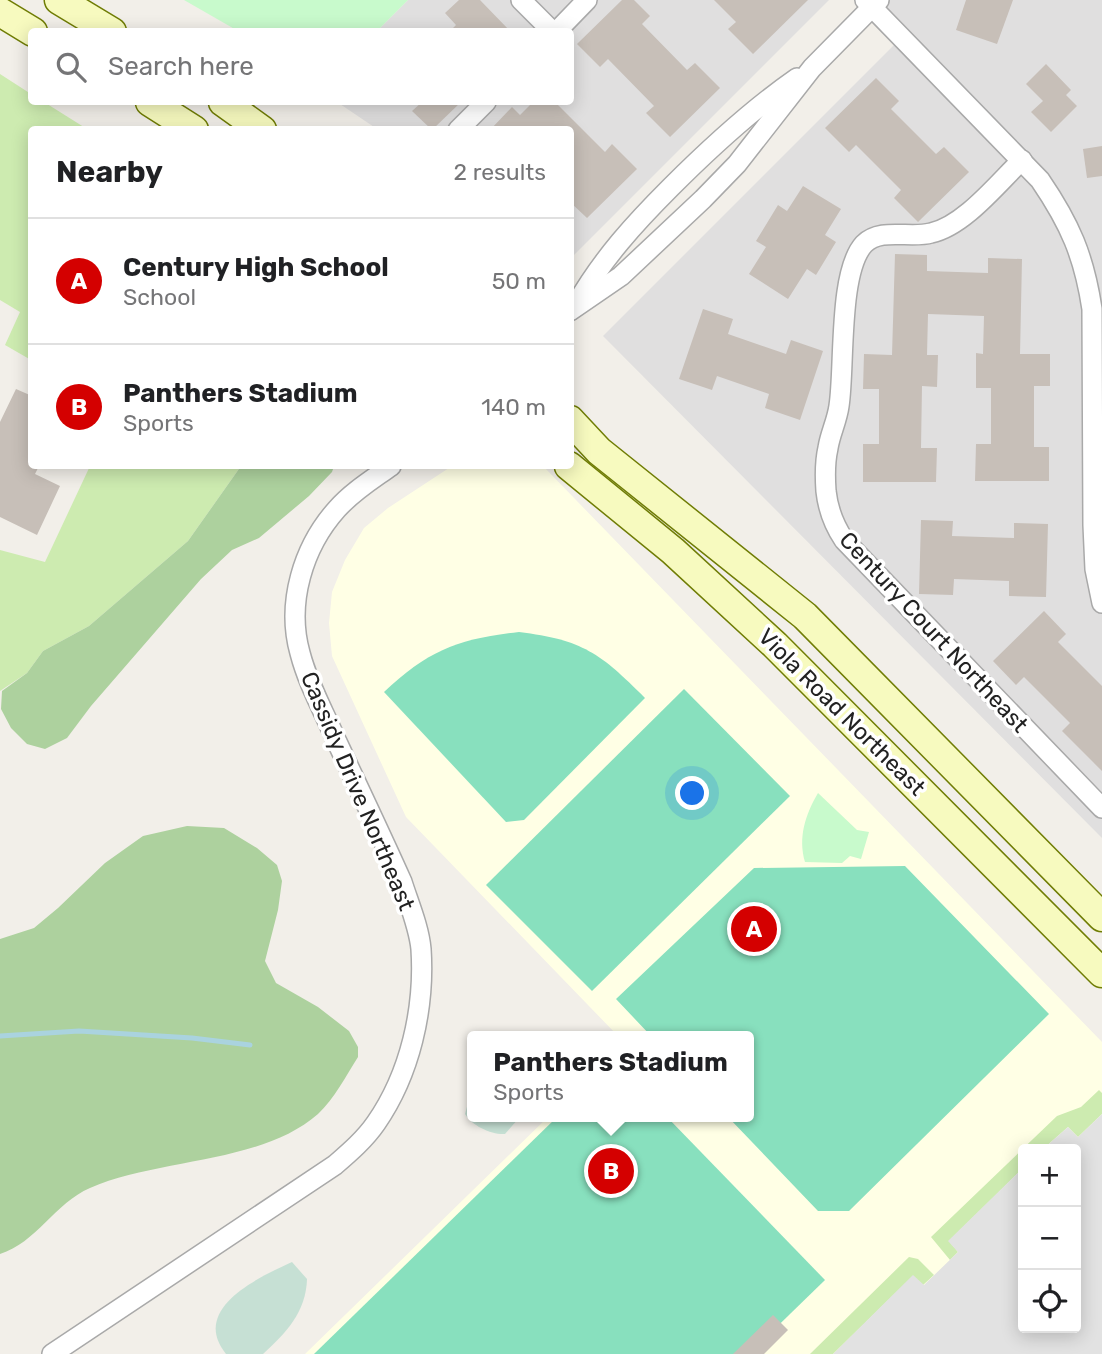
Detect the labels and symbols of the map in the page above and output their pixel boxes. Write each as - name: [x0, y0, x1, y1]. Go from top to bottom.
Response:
- street label: Century Court Northeast: [834, 526, 1034, 738]
- street label: Viola Road Northeast: [753, 623, 931, 801]
- street label: Cassidy Drive Northeast: [295, 667, 421, 915]
- your location: [675, 776, 709, 810]
- pin: A: [731, 903, 777, 955]
- pin: B: [588, 1145, 634, 1197]

